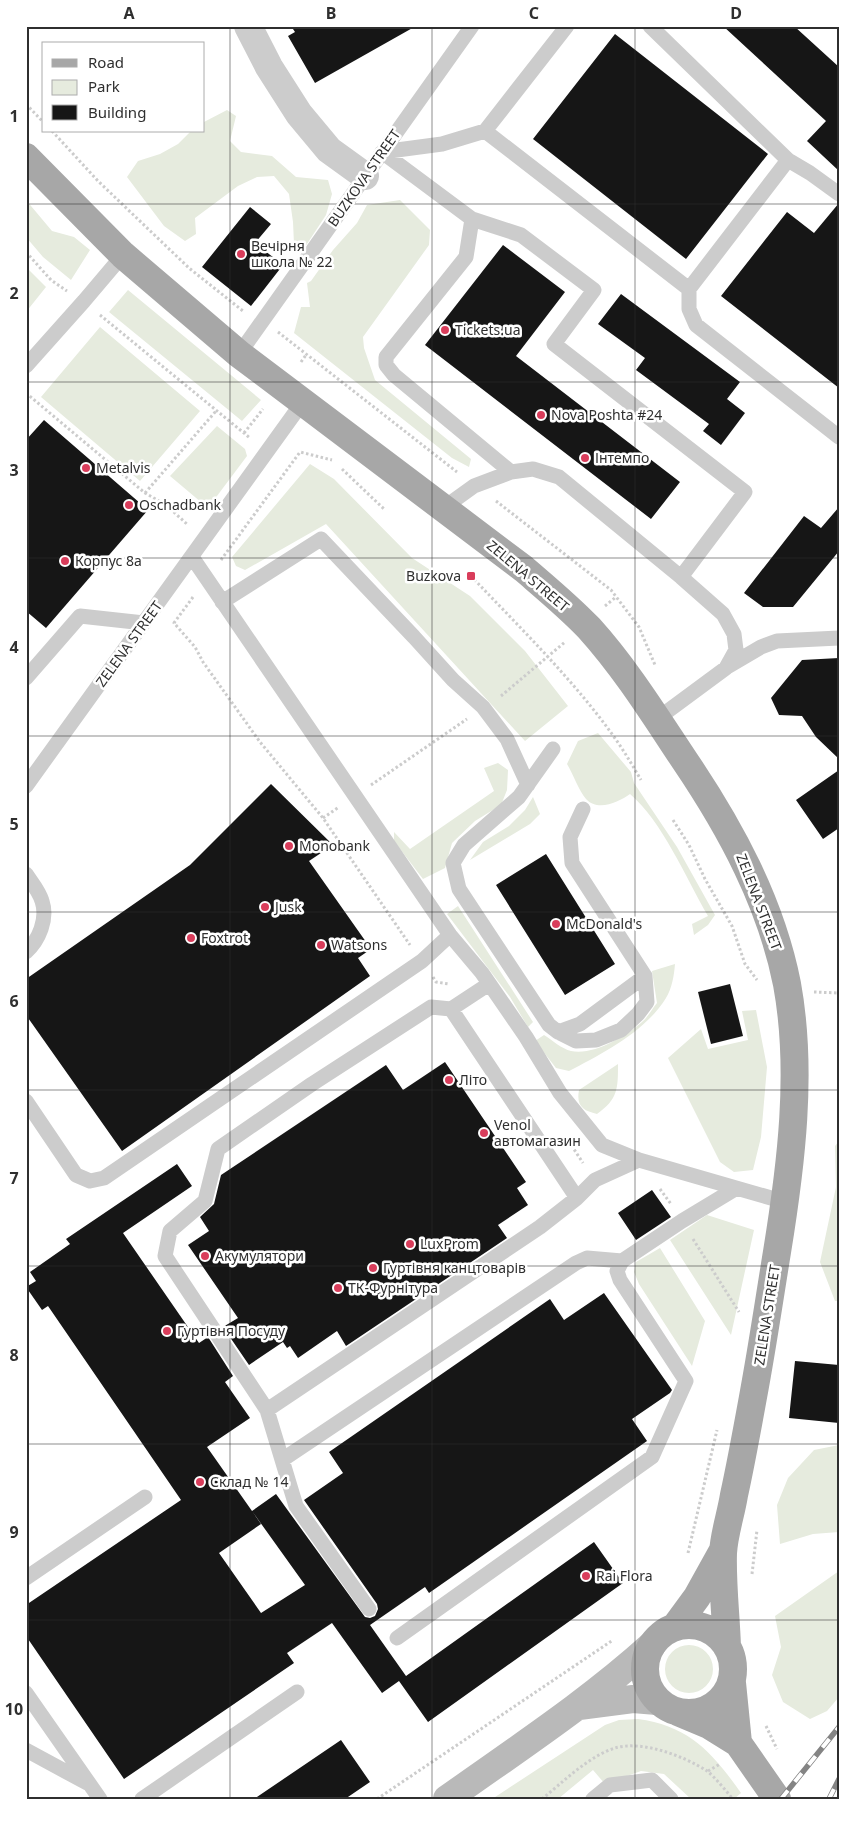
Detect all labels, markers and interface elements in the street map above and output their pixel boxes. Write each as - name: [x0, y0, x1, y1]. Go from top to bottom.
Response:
- text: A: [123, 2, 135, 24]
- text: B: [326, 2, 336, 24]
- text: C: [529, 2, 539, 24]
- text: D: [730, 2, 742, 24]
- legend: [42, 42, 205, 132]
- text: Road: [88, 52, 124, 72]
- text: Park: [88, 76, 120, 96]
- text: Building: [88, 102, 146, 122]
- text: 1: [9, 105, 19, 127]
- street label: BUZKOVA STREET: [323, 125, 404, 230]
- place label: Вечірня школа № 22: [251, 236, 333, 271]
- marker: Вечірня школа № 22: [235, 248, 247, 260]
- text: 2: [9, 282, 19, 304]
- place label: Tickets.ua: [455, 320, 521, 339]
- marker: Tickets.ua: [439, 324, 451, 336]
- place label: Nova Poshta #24: [551, 405, 662, 424]
- marker: Nova Poshta #24: [535, 409, 547, 421]
- place label: Інтемпо: [595, 448, 649, 467]
- marker: Інтемпо: [579, 452, 591, 464]
- place label: Metalvis: [96, 458, 151, 477]
- text: 3: [9, 459, 19, 481]
- marker: Metalvis: [80, 462, 92, 474]
- place label: Oschadbank: [139, 495, 222, 514]
- marker: Oschadbank: [123, 499, 135, 511]
- street label: ZELENA STREET: [483, 536, 574, 616]
- place label: Корпус 8а: [75, 551, 142, 570]
- marker: Корпус 8а: [59, 555, 71, 567]
- place label: Buzkova: [406, 566, 461, 585]
- marker: Buzkova: [465, 570, 477, 582]
- street label: ZELENA STREET: [91, 597, 166, 690]
- text: 4: [9, 636, 19, 658]
- text: 5: [9, 813, 19, 835]
- place label: Monobank: [299, 836, 370, 855]
- marker: Monobank: [283, 840, 295, 852]
- street label: ZELENA STREET: [732, 851, 787, 953]
- place label: Jusk: [273, 897, 302, 916]
- marker: Jusk: [259, 901, 271, 913]
- place label: McDonald's: [566, 914, 643, 933]
- marker: McDonald's: [550, 918, 562, 930]
- place label: Foxtrot: [201, 928, 248, 947]
- marker: Foxtrot: [185, 932, 197, 944]
- place label: Watsons: [331, 935, 387, 954]
- marker: Watsons: [315, 939, 327, 951]
- text: 6: [9, 990, 19, 1012]
- place label: Літо: [459, 1070, 487, 1089]
- marker: Літо: [443, 1074, 455, 1086]
- place label: Venol автомагазин: [494, 1115, 581, 1150]
- marker: Venol автомагазин: [478, 1127, 490, 1139]
- text: 7: [9, 1167, 19, 1189]
- place label: LuxProm: [420, 1234, 479, 1253]
- marker: LuxProm: [404, 1238, 416, 1250]
- place label: Акумулятори: [215, 1246, 304, 1265]
- marker: Акумулятори: [199, 1250, 211, 1262]
- place label: Гуртівня канцтоварів: [383, 1258, 526, 1277]
- marker: Гуртівня канцтоварів: [367, 1262, 379, 1274]
- street label: ZELENA STREET: [749, 1263, 784, 1367]
- place label: ТК-Фурнітура: [348, 1278, 438, 1297]
- marker: ТК-Фурнітура: [332, 1282, 344, 1294]
- place label: Гуртівня Посуду: [177, 1321, 286, 1340]
- marker: Гуртівня Посуду: [161, 1325, 173, 1337]
- text: 8: [9, 1344, 19, 1366]
- place label: Склад № 14: [210, 1472, 288, 1491]
- marker: Склад № 14: [194, 1476, 206, 1488]
- text: 9: [9, 1521, 19, 1543]
- place label: Rai Flora: [596, 1566, 653, 1585]
- marker: Rai Flora: [580, 1570, 592, 1582]
- text: 10: [5, 1698, 23, 1720]

